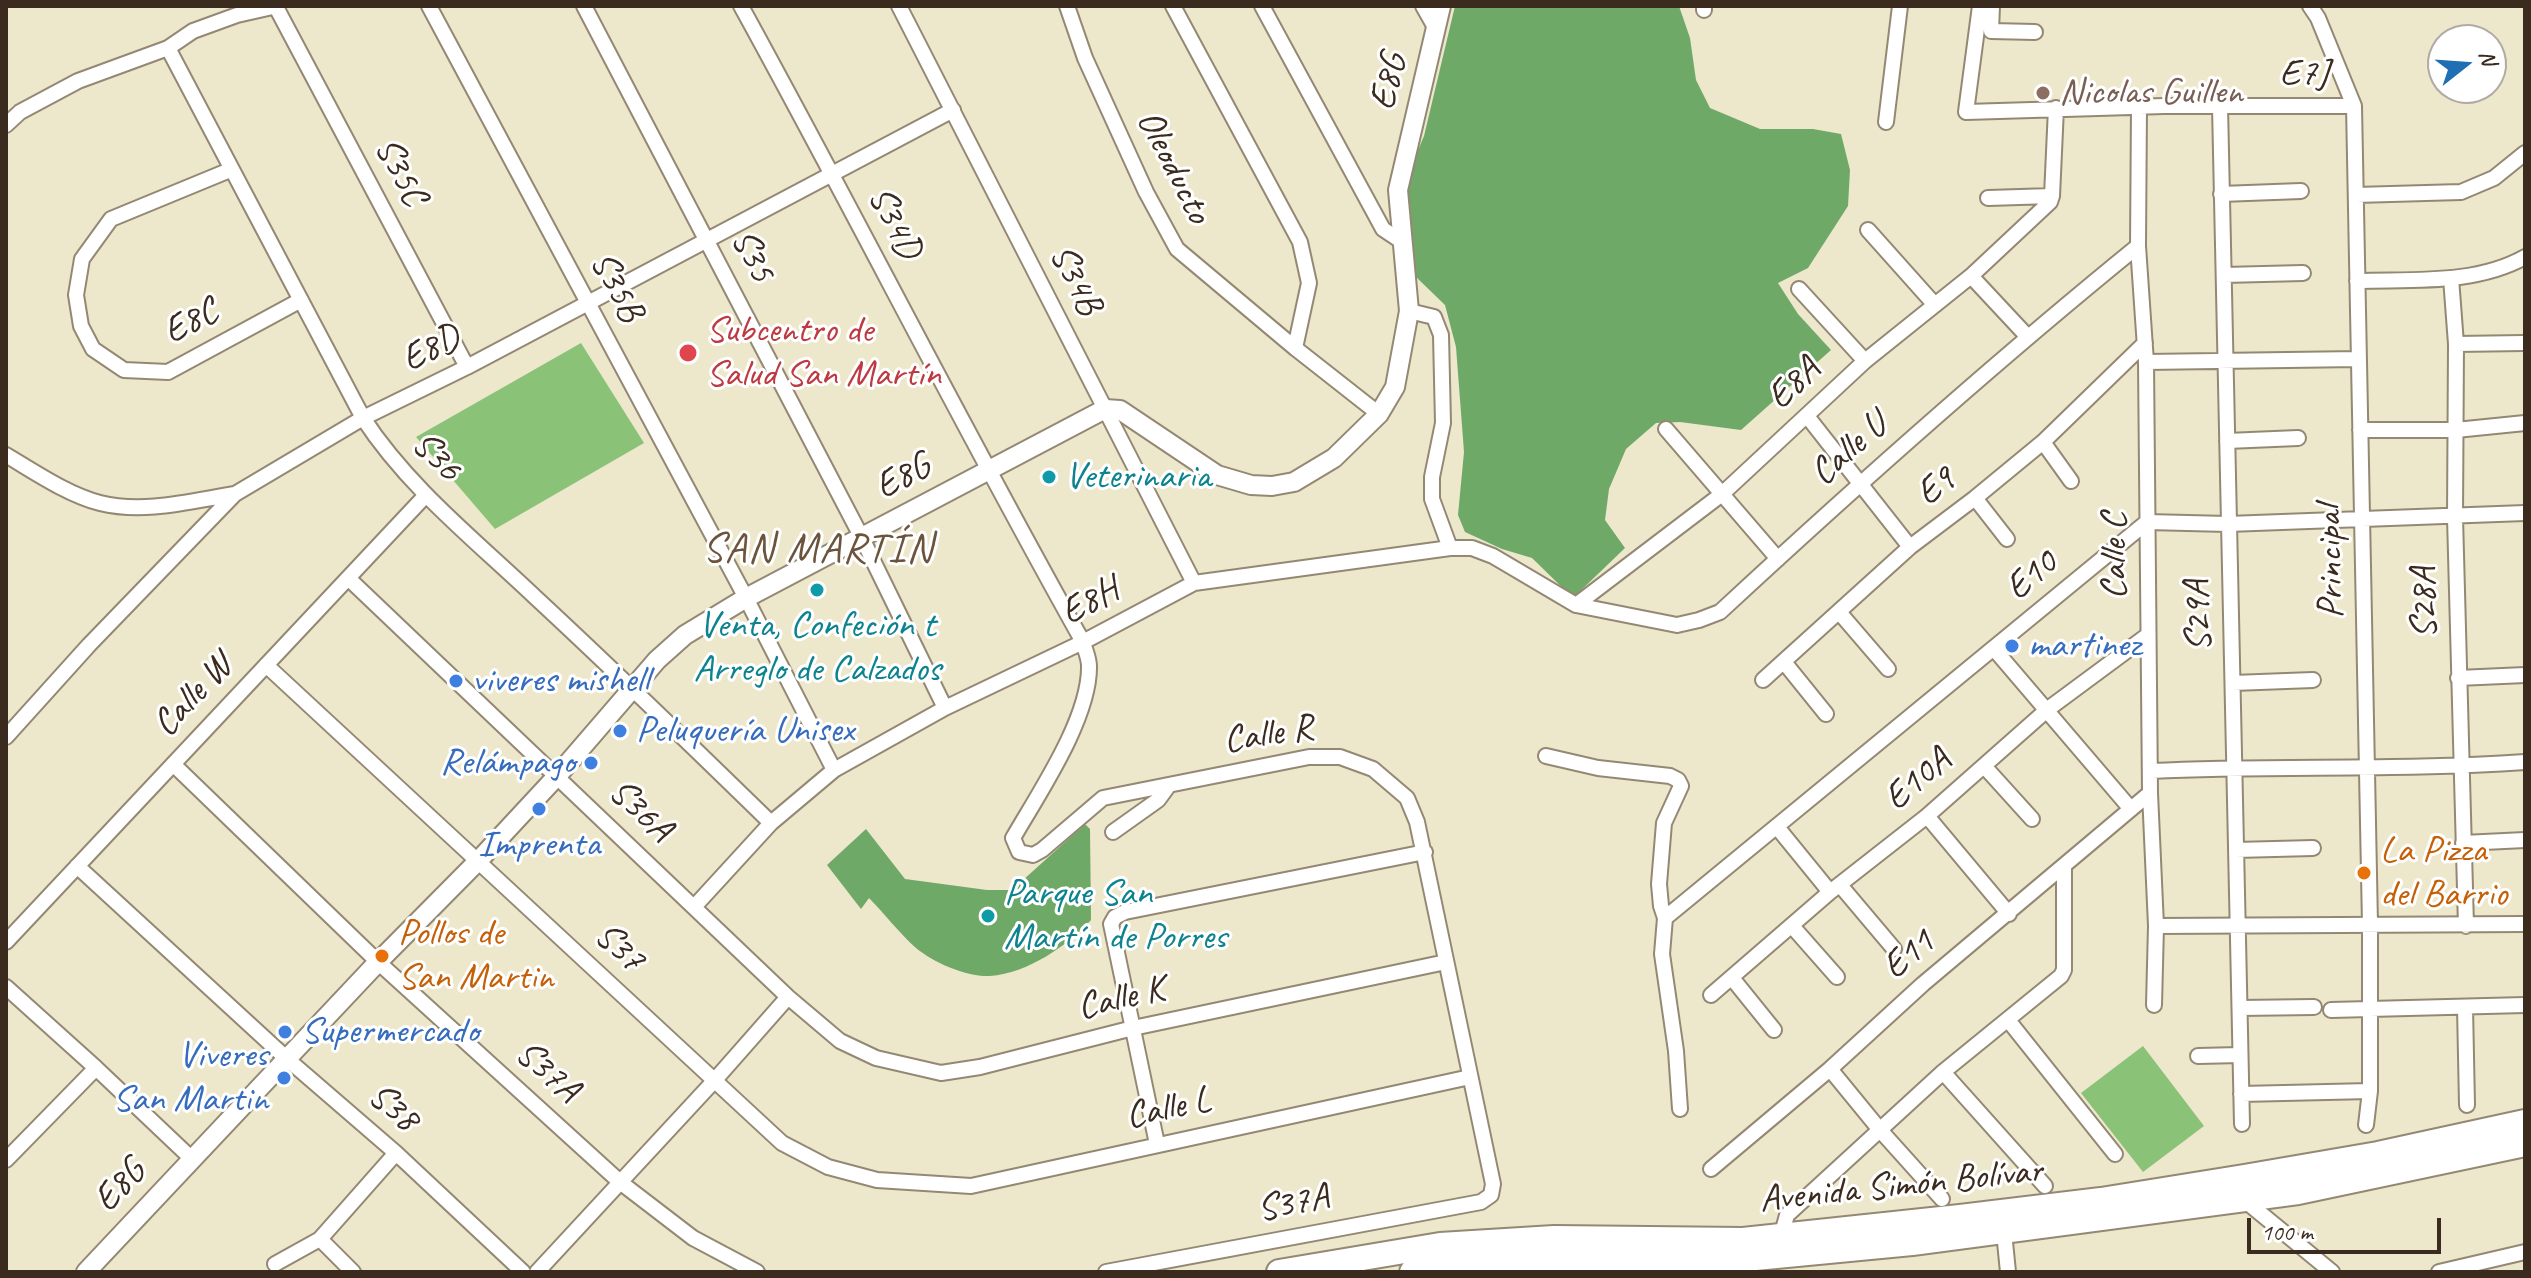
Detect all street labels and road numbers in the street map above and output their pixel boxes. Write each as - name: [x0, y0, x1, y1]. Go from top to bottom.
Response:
- street label: E8G: [1360, 49, 1418, 115]
- street label: E7J: [2280, 51, 2328, 97]
- street label: Oleoducto: [1125, 103, 1221, 231]
- street label: S35C: [363, 130, 437, 214]
- street label: S34D: [857, 179, 931, 267]
- street label: S35: [720, 222, 784, 290]
- street label: S34B: [1038, 237, 1112, 323]
- street label: S35B: [579, 244, 653, 330]
- street label: E8C: [156, 289, 226, 355]
- street label: E8D: [394, 315, 468, 383]
- street label: E8A: [1758, 348, 1830, 420]
- street label: Calle U: [1801, 404, 1897, 496]
- street label: S36: [401, 422, 471, 492]
- street label: E8G: [868, 444, 938, 510]
- street label: E9: [1907, 458, 1965, 516]
- street label: Principal: [2307, 505, 2355, 619]
- street label: Calle C: [2092, 513, 2138, 599]
- street label: E10: [1997, 541, 2067, 611]
- street label: S28A: [2402, 567, 2448, 639]
- street label: E8H: [1053, 568, 1127, 636]
- street label: S29A: [2175, 579, 2223, 653]
- street label: Calle W: [143, 645, 243, 747]
- street label: Calle R: [1220, 705, 1316, 765]
- street label: E10A: [1875, 739, 1961, 821]
- street label: S36A: [598, 770, 682, 852]
- street label: S37: [584, 913, 654, 983]
- street label: E11: [1874, 920, 1944, 990]
- street label: Calle K: [1073, 967, 1169, 1031]
- street label: S37A: [505, 1031, 589, 1113]
- street label: S38: [358, 1074, 428, 1142]
- street label: Calle L: [1122, 1078, 1214, 1140]
- street label: Avenida Simón Bolívar: [1757, 1148, 2045, 1224]
- street label: E8G: [84, 1150, 156, 1222]
- street label: S37A: [1253, 1175, 1333, 1233]

